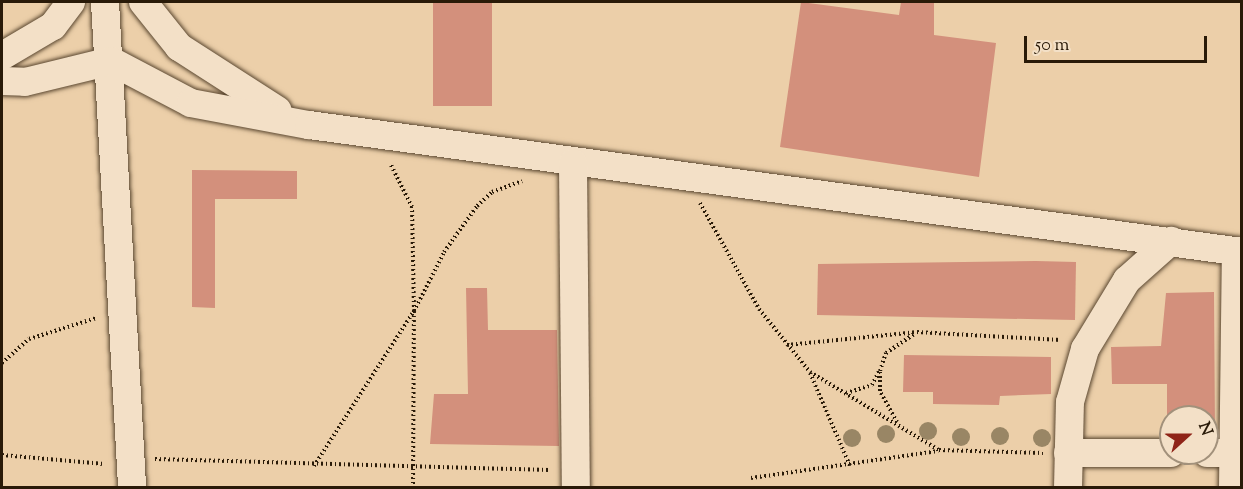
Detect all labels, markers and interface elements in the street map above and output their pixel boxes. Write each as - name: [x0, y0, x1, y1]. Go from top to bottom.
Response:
- scale bar: [1027, 24, 1210, 62]
- text: 50 m: [1035, 33, 1069, 59]
- north arrow: [1159, 405, 1219, 465]
- text: N: [1191, 419, 1217, 439]

